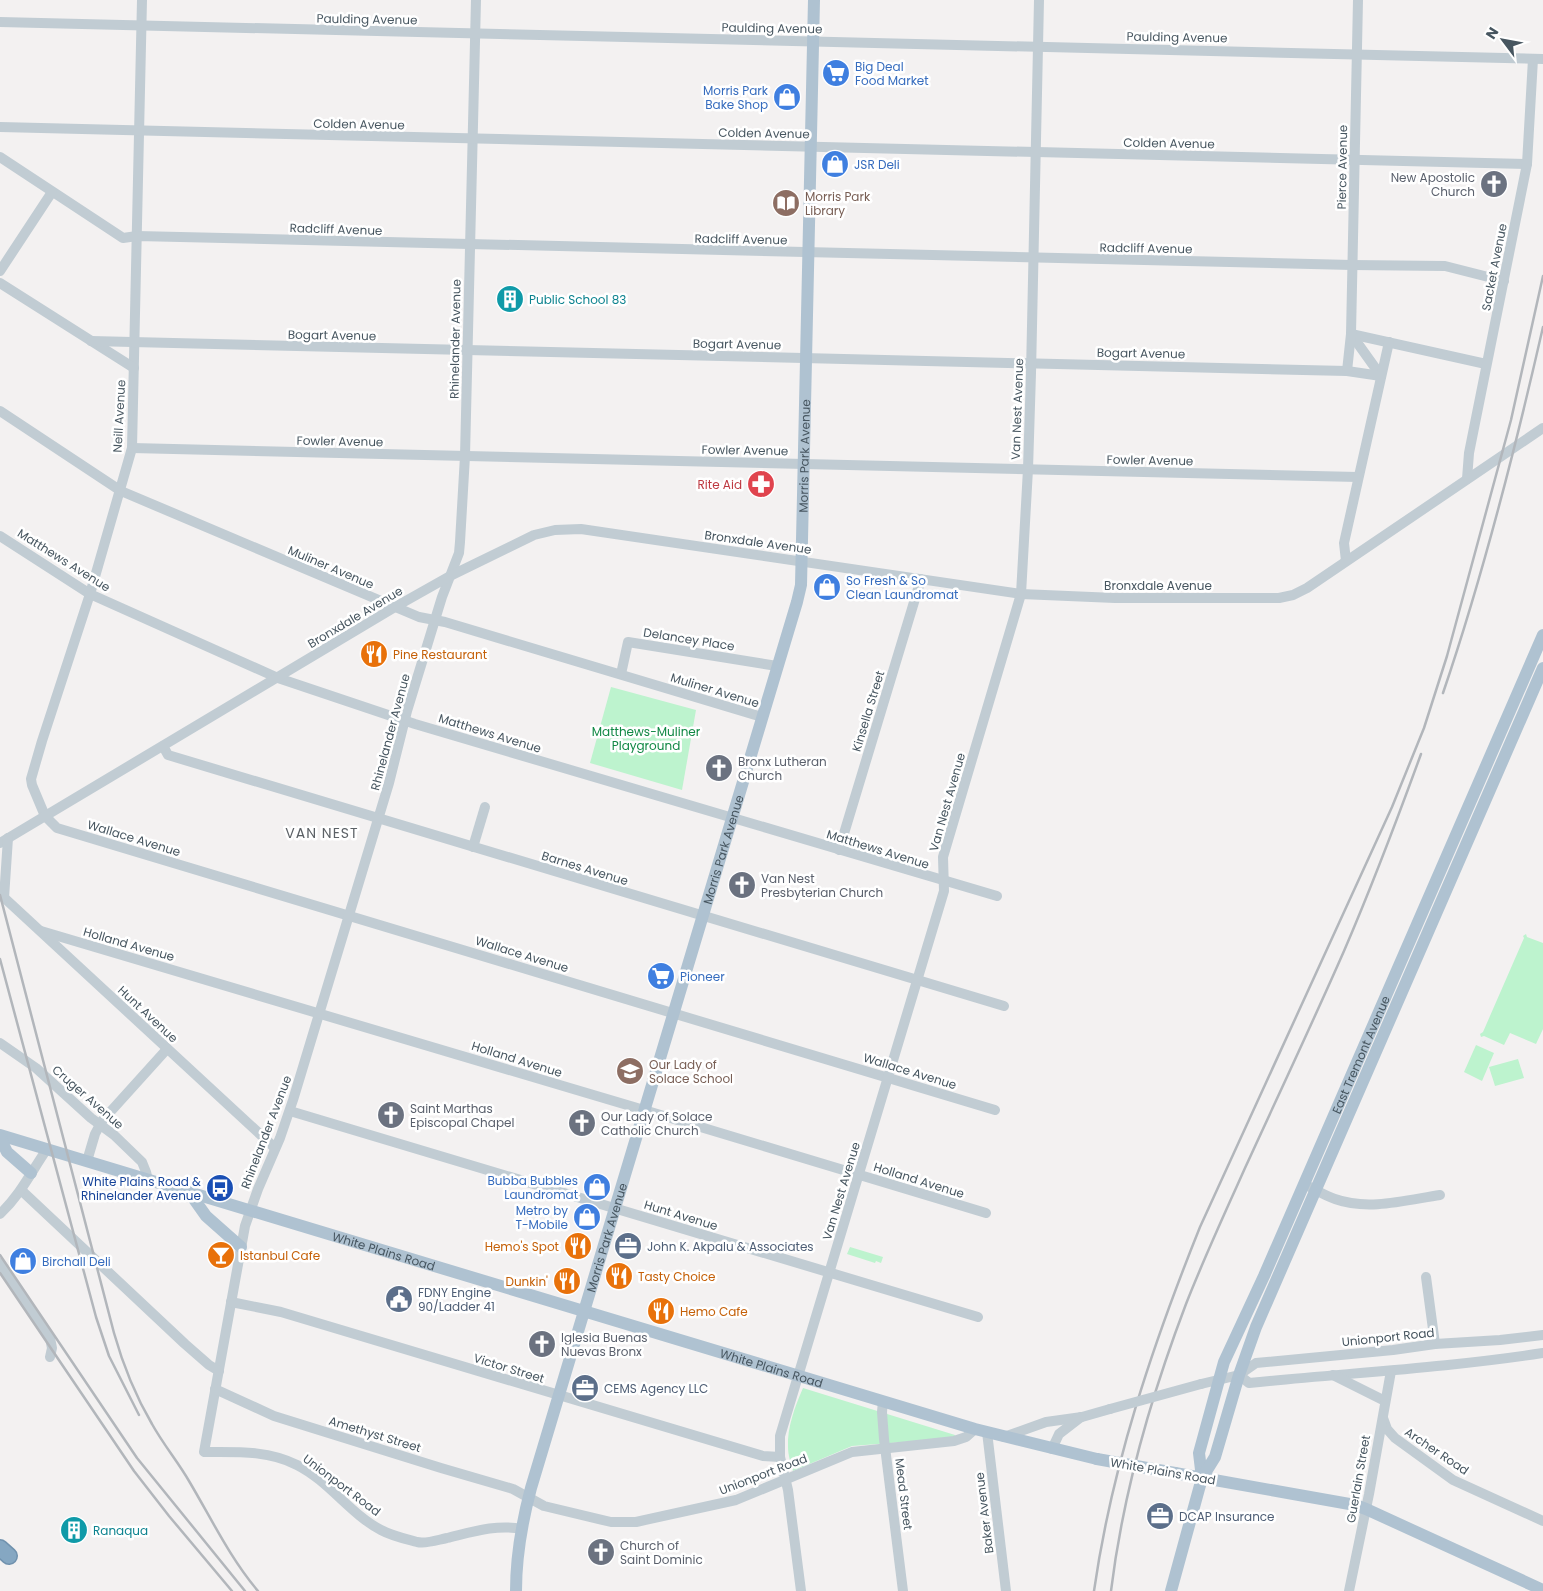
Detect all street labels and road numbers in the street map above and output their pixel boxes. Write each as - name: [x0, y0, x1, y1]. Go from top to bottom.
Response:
- street label: Paulding Avenue: [316, 10, 418, 28]
- street label: Paulding Avenue: [721, 19, 823, 37]
- street label: Paulding Avenue: [1126, 28, 1228, 46]
- street label: Colden Avenue: [313, 115, 405, 133]
- street label: Colden Avenue: [718, 124, 810, 142]
- street label: Pierce Avenue: [1333, 124, 1351, 210]
- street label: Colden Avenue: [1123, 134, 1215, 152]
- street label: Radcliff Avenue: [289, 219, 383, 239]
- street label: Sacket Avenue: [1477, 222, 1511, 312]
- street label: Radcliff Avenue: [694, 230, 788, 248]
- street label: Radcliff Avenue: [1099, 239, 1193, 257]
- street label: Rhinelander Avenue: [445, 279, 465, 399]
- street label: Bogart Avenue: [288, 326, 376, 344]
- street label: Bogart Avenue: [693, 335, 781, 353]
- street label: Bogart Avenue: [1097, 344, 1185, 362]
- street label: Van Nest Avenue: [1007, 358, 1027, 460]
- street label: Neill Avenue: [109, 379, 129, 453]
- street label: Morris Park Avenue: [794, 399, 814, 513]
- street label: Fowler Avenue: [297, 432, 383, 450]
- street label: Fowler Avenue: [702, 441, 788, 459]
- street label: Fowler Avenue: [1107, 451, 1193, 469]
- street label: Matthews Avenue: [14, 525, 114, 595]
- street label: Bronxdale Avenue: [703, 526, 813, 558]
- street label: Muliner Avenue: [285, 541, 377, 593]
- street label: Bronxdale Avenue: [1104, 577, 1212, 594]
- street label: Bronxdale Avenue: [304, 582, 406, 652]
- street label: Delancey Place: [642, 623, 736, 655]
- street label: Muliner Avenue: [669, 668, 761, 712]
- street label: Kinsella Street: [848, 668, 888, 754]
- street label: Rhinelander Avenue: [366, 672, 414, 792]
- street label: Matthews Avenue: [437, 709, 543, 757]
- street label: Van Nest Avenue: [925, 751, 969, 853]
- street label: Morris Park Avenue: [698, 793, 747, 906]
- street label: Wallace Avenue: [85, 816, 183, 860]
- street label: Matthews Avenue: [825, 825, 931, 873]
- street label: Barnes Avenue: [540, 847, 630, 889]
- street label: Holland Avenue: [81, 923, 177, 965]
- street label: Wallace Avenue: [473, 932, 571, 976]
- street label: Hunt Avenue: [114, 982, 182, 1046]
- street label: East Tremont Avenue: [1327, 993, 1394, 1116]
- street label: Holland Avenue: [470, 1037, 564, 1081]
- street label: Wallace Avenue: [861, 1049, 959, 1093]
- street label: Cruger Avenue: [49, 1061, 127, 1133]
- street label: Rhinelander Avenue: [237, 1073, 295, 1191]
- street label: Van Nest Avenue: [818, 1140, 864, 1242]
- street label: Holland Avenue: [872, 1158, 966, 1202]
- street label: Morris Park Avenue: [582, 1181, 631, 1294]
- street label: Hunt Avenue: [642, 1196, 720, 1234]
- street label: White Plains Road: [330, 1227, 438, 1274]
- street label: Unionport Road: [1341, 1324, 1435, 1350]
- street label: White Plains Road: [718, 1344, 825, 1391]
- street label: Victor Street: [472, 1349, 546, 1387]
- street label: Amethyst Street: [327, 1412, 423, 1456]
- street label: Archer Road: [1402, 1423, 1472, 1479]
- street label: Guerlain Street: [1342, 1434, 1374, 1524]
- street label: Unionport Road: [716, 1449, 810, 1499]
- street label: Unionport Road: [300, 1450, 384, 1520]
- street label: White Plains Road: [1109, 1453, 1217, 1489]
- street label: Mead Street: [891, 1457, 917, 1531]
- street label: Baker Avenue: [971, 1471, 997, 1555]

